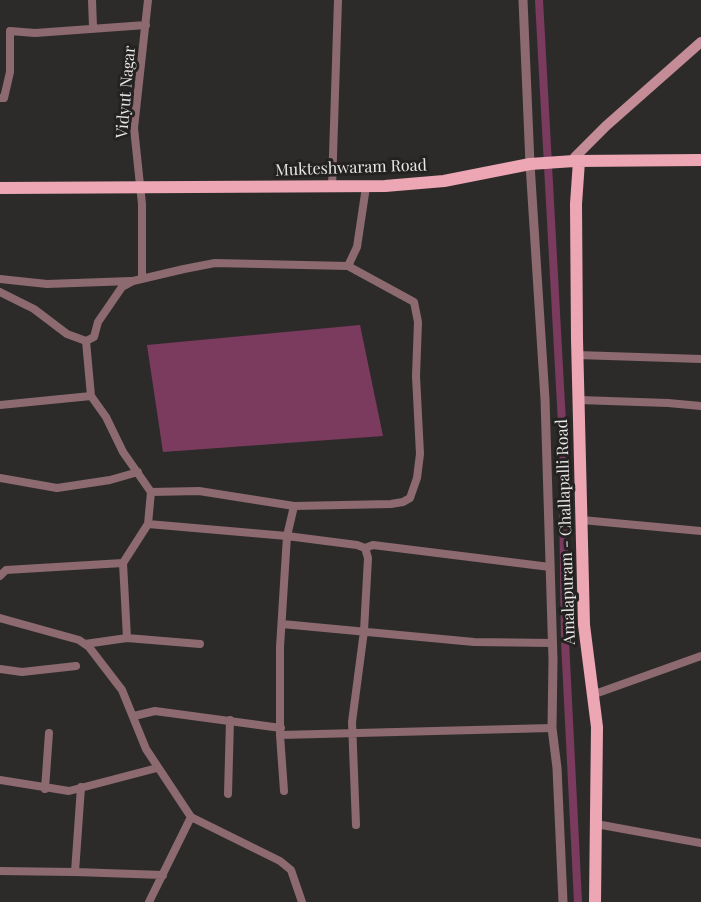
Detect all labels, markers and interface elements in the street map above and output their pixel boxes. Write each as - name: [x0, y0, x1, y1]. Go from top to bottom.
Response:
- street label: Vidyut Nagar: [112, 45, 140, 139]
- street label: Mukteshwaram Road: [275, 156, 427, 180]
- street label: Amalapuram - Challapalli Road: [552, 419, 580, 645]

